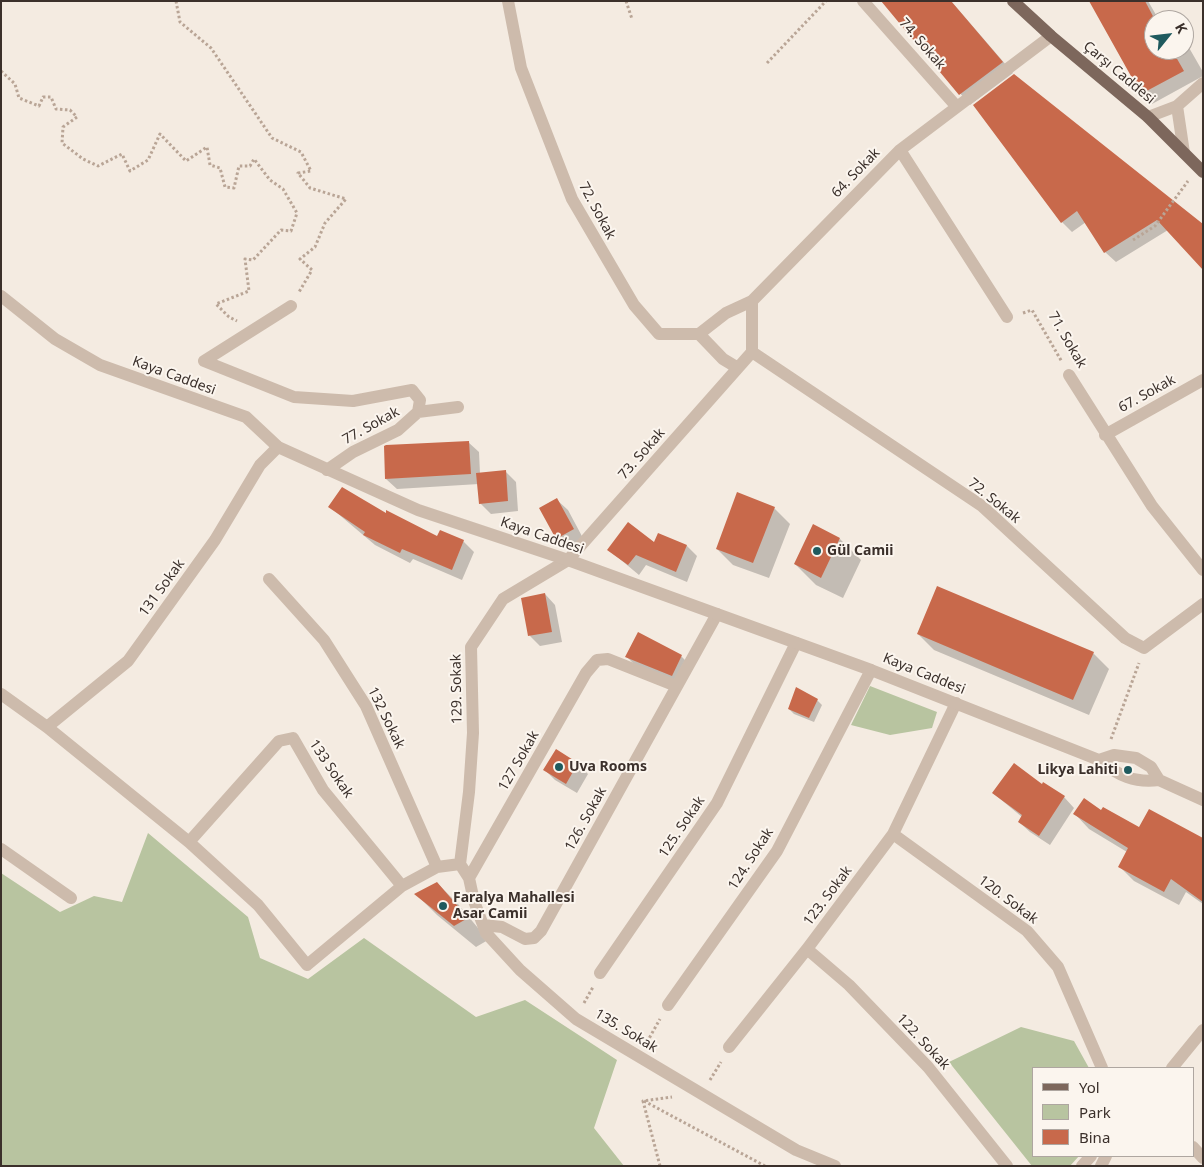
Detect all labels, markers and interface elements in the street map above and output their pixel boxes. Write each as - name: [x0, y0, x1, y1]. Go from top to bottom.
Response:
- north arrow: [1144, 10, 1194, 60]
- street label: 74. Sokak: [895, 15, 949, 73]
- text: K: [1171, 19, 1192, 37]
- street label: Çarşı Caddesi: [1080, 38, 1158, 108]
- street label: 64. Sokak: [828, 145, 884, 201]
- street label: 72. Sokak: [575, 180, 619, 242]
- street label: 71. Sokak: [1044, 309, 1090, 371]
- street label: Kaya Caddesi: [130, 353, 218, 399]
- street label: 67. Sokak: [1116, 372, 1178, 416]
- street label: 77. Sokak: [340, 404, 402, 448]
- street label: 73. Sokak: [615, 425, 669, 483]
- street label: 72. Sokak: [964, 475, 1024, 527]
- street label: Kaya Caddesi: [498, 514, 586, 558]
- place label: Gül Camii: [827, 543, 893, 559]
- marker: Gül Camii: [811, 545, 823, 557]
- street label: 131 Sokak: [136, 556, 188, 620]
- street label: Kaya Caddesi: [880, 650, 968, 698]
- street label: 129. Sokak: [448, 654, 466, 724]
- street label: 132 Sokak: [364, 684, 408, 752]
- street label: 127 Sokak: [495, 728, 543, 794]
- street label: 133 Sokak: [305, 737, 357, 801]
- place label: Uva Rooms: [569, 759, 647, 775]
- marker: Uva Rooms: [553, 761, 565, 773]
- place label: Likya Lahiti: [1038, 762, 1118, 778]
- marker: Likya Lahiti: [1122, 764, 1134, 776]
- street label: 126. Sokak: [562, 784, 610, 854]
- street label: 125. Sokak: [655, 793, 709, 861]
- street label: 124. Sokak: [725, 825, 777, 893]
- street label: 123. Sokak: [800, 863, 856, 929]
- street label: 120. Sokak: [975, 872, 1041, 928]
- place label: Faralya Mahallesi Asar Camii: [453, 890, 575, 922]
- marker: Faralya Mahallesi Asar Camii: [437, 900, 449, 912]
- street label: 135. Sokak: [592, 1006, 660, 1056]
- street label: 122. Sokak: [893, 1011, 953, 1073]
- legend: [1032, 1067, 1194, 1157]
- text: Yol: [1079, 1077, 1100, 1097]
- text: Park: [1079, 1102, 1111, 1122]
- text: Bina: [1079, 1127, 1110, 1147]

